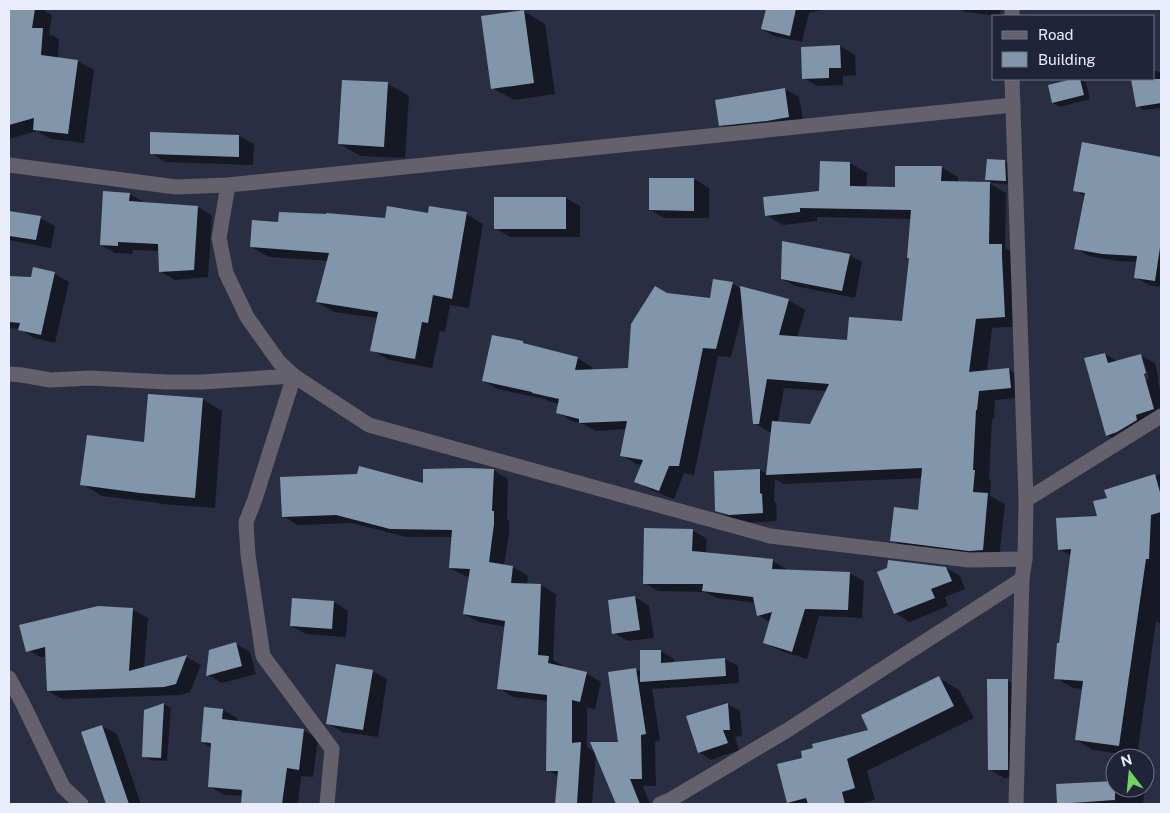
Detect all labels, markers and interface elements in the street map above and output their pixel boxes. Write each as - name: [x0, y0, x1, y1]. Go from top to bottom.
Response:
- legend: [992, 15, 1155, 80]
- text: Road: [1038, 26, 1074, 43]
- text: Building: [1038, 51, 1096, 68]
- north arrow: [1105, 748, 1155, 798]
- text: N: [1119, 751, 1134, 770]

